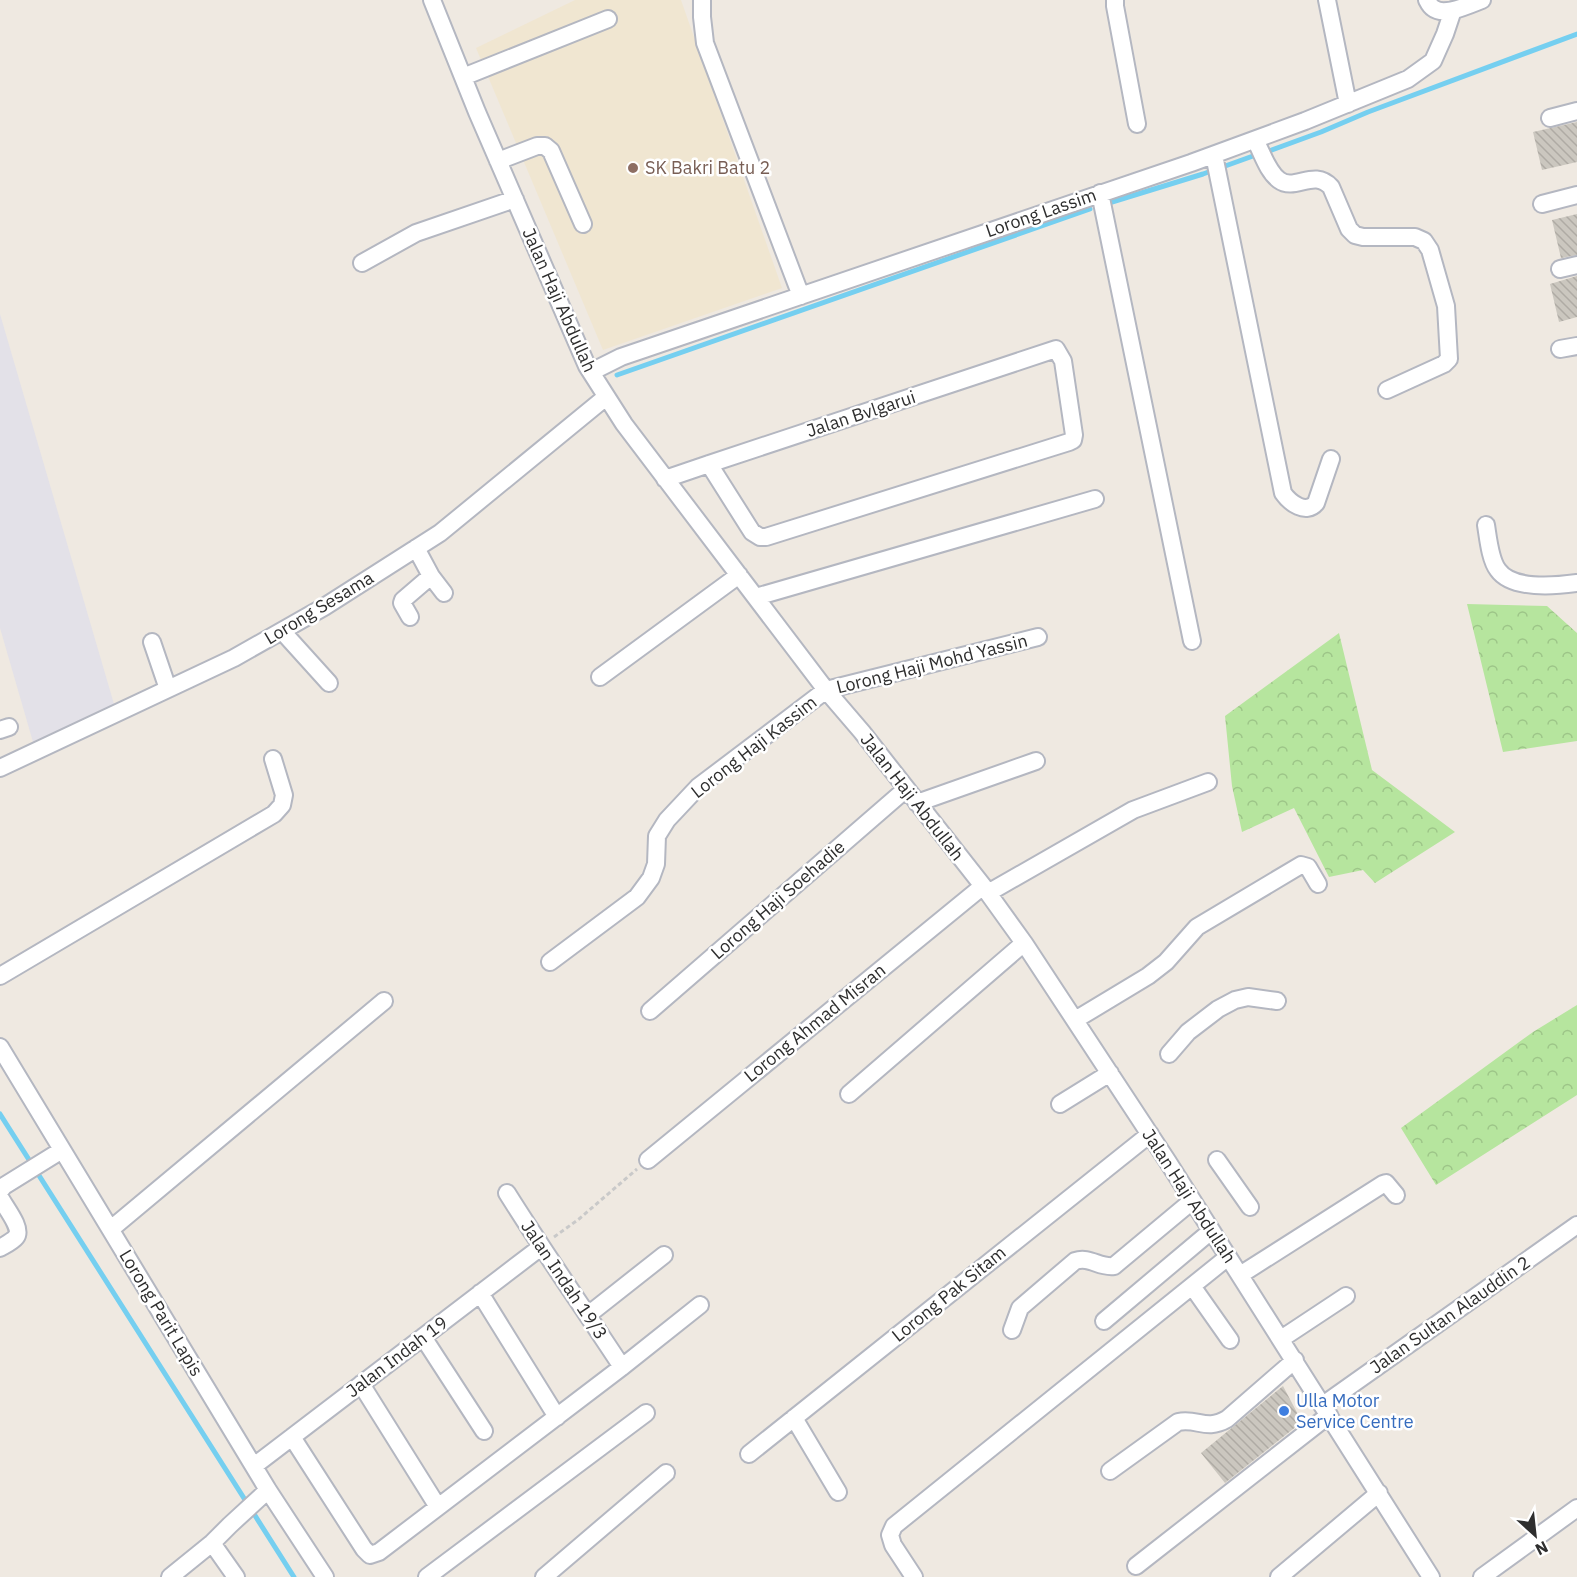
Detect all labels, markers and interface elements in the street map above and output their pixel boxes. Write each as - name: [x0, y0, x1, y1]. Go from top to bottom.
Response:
- place label: SK Bakri Batu 2: [645, 156, 770, 179]
- marker: SK Bakri Batu 2: [626, 161, 640, 175]
- street label: Lorong Lassim: [982, 183, 1099, 242]
- street label: Jalan Haji Abdullah: [517, 224, 602, 376]
- street label: Jalan Bvlgarui: [803, 385, 918, 442]
- street label: Lorong Sesama: [260, 566, 378, 649]
- street label: Lorong Haji Mohd Yassin: [834, 629, 1030, 698]
- street label: Lorong Haji Kassim: [686, 690, 821, 803]
- street label: Jalan Haji Abdullah: [855, 728, 969, 865]
- street label: Lorong Haji Soehadie: [706, 835, 850, 964]
- street label: Lorong Ahmad Misran: [739, 958, 890, 1087]
- street label: Jalan Haji Abdullah: [1137, 1124, 1241, 1267]
- street label: Jalan Indah 19/3: [516, 1216, 613, 1344]
- street label: Lorong Pak Sitam: [887, 1241, 1010, 1347]
- street label: Lorong Parit Lapis: [115, 1245, 208, 1380]
- street label: Jalan Sultan Alauddin 2: [1365, 1251, 1534, 1379]
- street label: Jalan Indah 19: [341, 1311, 452, 1402]
- place label: Ulla Motor Service Centre: [1296, 1389, 1414, 1433]
- marker: Ulla Motor Service Centre: [1277, 1404, 1291, 1418]
- north arrow: [1505, 1505, 1565, 1565]
- text: N: [1532, 1537, 1552, 1560]

